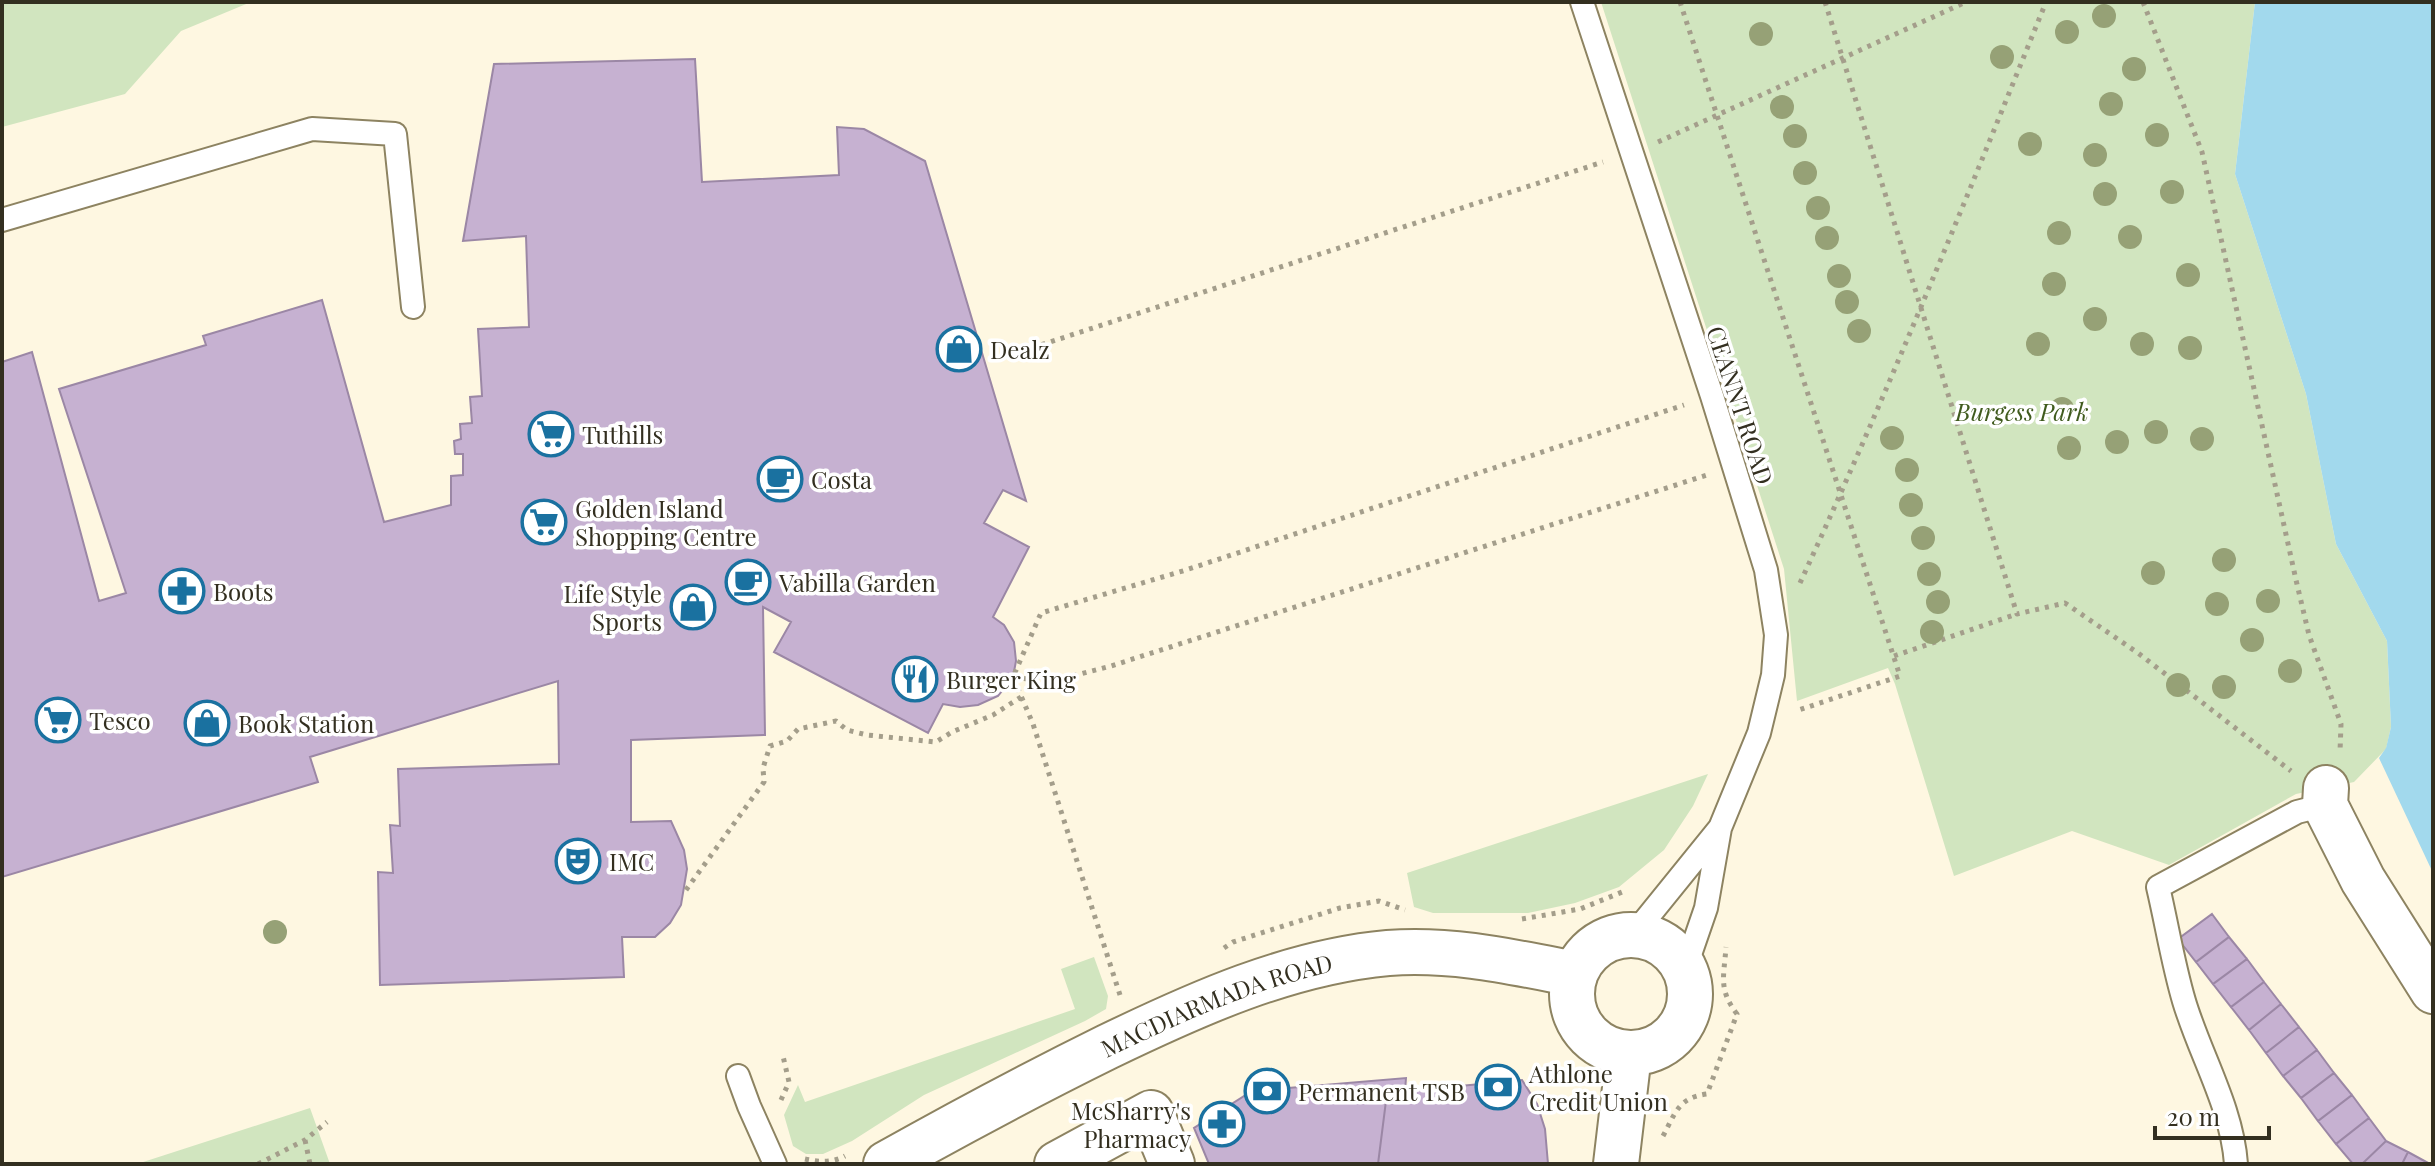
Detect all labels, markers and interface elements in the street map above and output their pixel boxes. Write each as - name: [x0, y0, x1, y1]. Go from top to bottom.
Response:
- street label: CEANNT ROAD: [1700, 322, 1782, 488]
- shop icon: Dealz: [935, 325, 983, 373]
- place label: Dealz: [990, 333, 1050, 365]
- park label: Burgess Park: [1954, 395, 2089, 427]
- supermarket icon: Tuthills: [527, 410, 575, 458]
- place label: Tuthills: [582, 418, 663, 450]
- cafe icon: Costa: [756, 455, 804, 503]
- place label: Costa: [811, 463, 872, 495]
- place label: Golden Island Shopping Centre: [575, 492, 757, 552]
- supermarket icon: Golden Island Shopping Centre: [520, 498, 568, 546]
- cafe icon: Vabilla Garden: [724, 558, 772, 606]
- place label: Vabilla Garden: [778, 566, 936, 598]
- pharmacy icon: Boots: [158, 567, 206, 615]
- place label: Boots: [213, 575, 273, 607]
- place label: Life Style Sports: [563, 577, 662, 637]
- shop icon: Life Style Sports: [669, 583, 717, 631]
- restaurant icon: Burger King: [891, 655, 939, 703]
- place label: Burger King: [946, 663, 1076, 695]
- supermarket icon: Tesco: [34, 696, 82, 744]
- shop icon: Book Station: [183, 699, 231, 747]
- place label: Tesco: [89, 704, 151, 736]
- place label: Book Station: [238, 707, 374, 739]
- theatre icon: IMC: [554, 837, 602, 885]
- place label: IMC: [609, 845, 654, 877]
- street label: MACDIARMADA ROAD: [1095, 946, 1335, 1064]
- place label: Athlone Credit Union: [1528, 1057, 1668, 1117]
- bank icon: Athlone Credit Union: [1474, 1063, 1522, 1111]
- bank icon: Permanent TSB: [1243, 1067, 1291, 1115]
- place label: Permanent TSB: [1298, 1075, 1465, 1107]
- scale bar: [2155, 1090, 2269, 1140]
- place label: McSharry's Pharmacy: [1071, 1094, 1191, 1154]
- pharmacy icon: McSharry's Pharmacy: [1198, 1100, 1246, 1148]
- text: 20 m: [2167, 1100, 2220, 1132]

